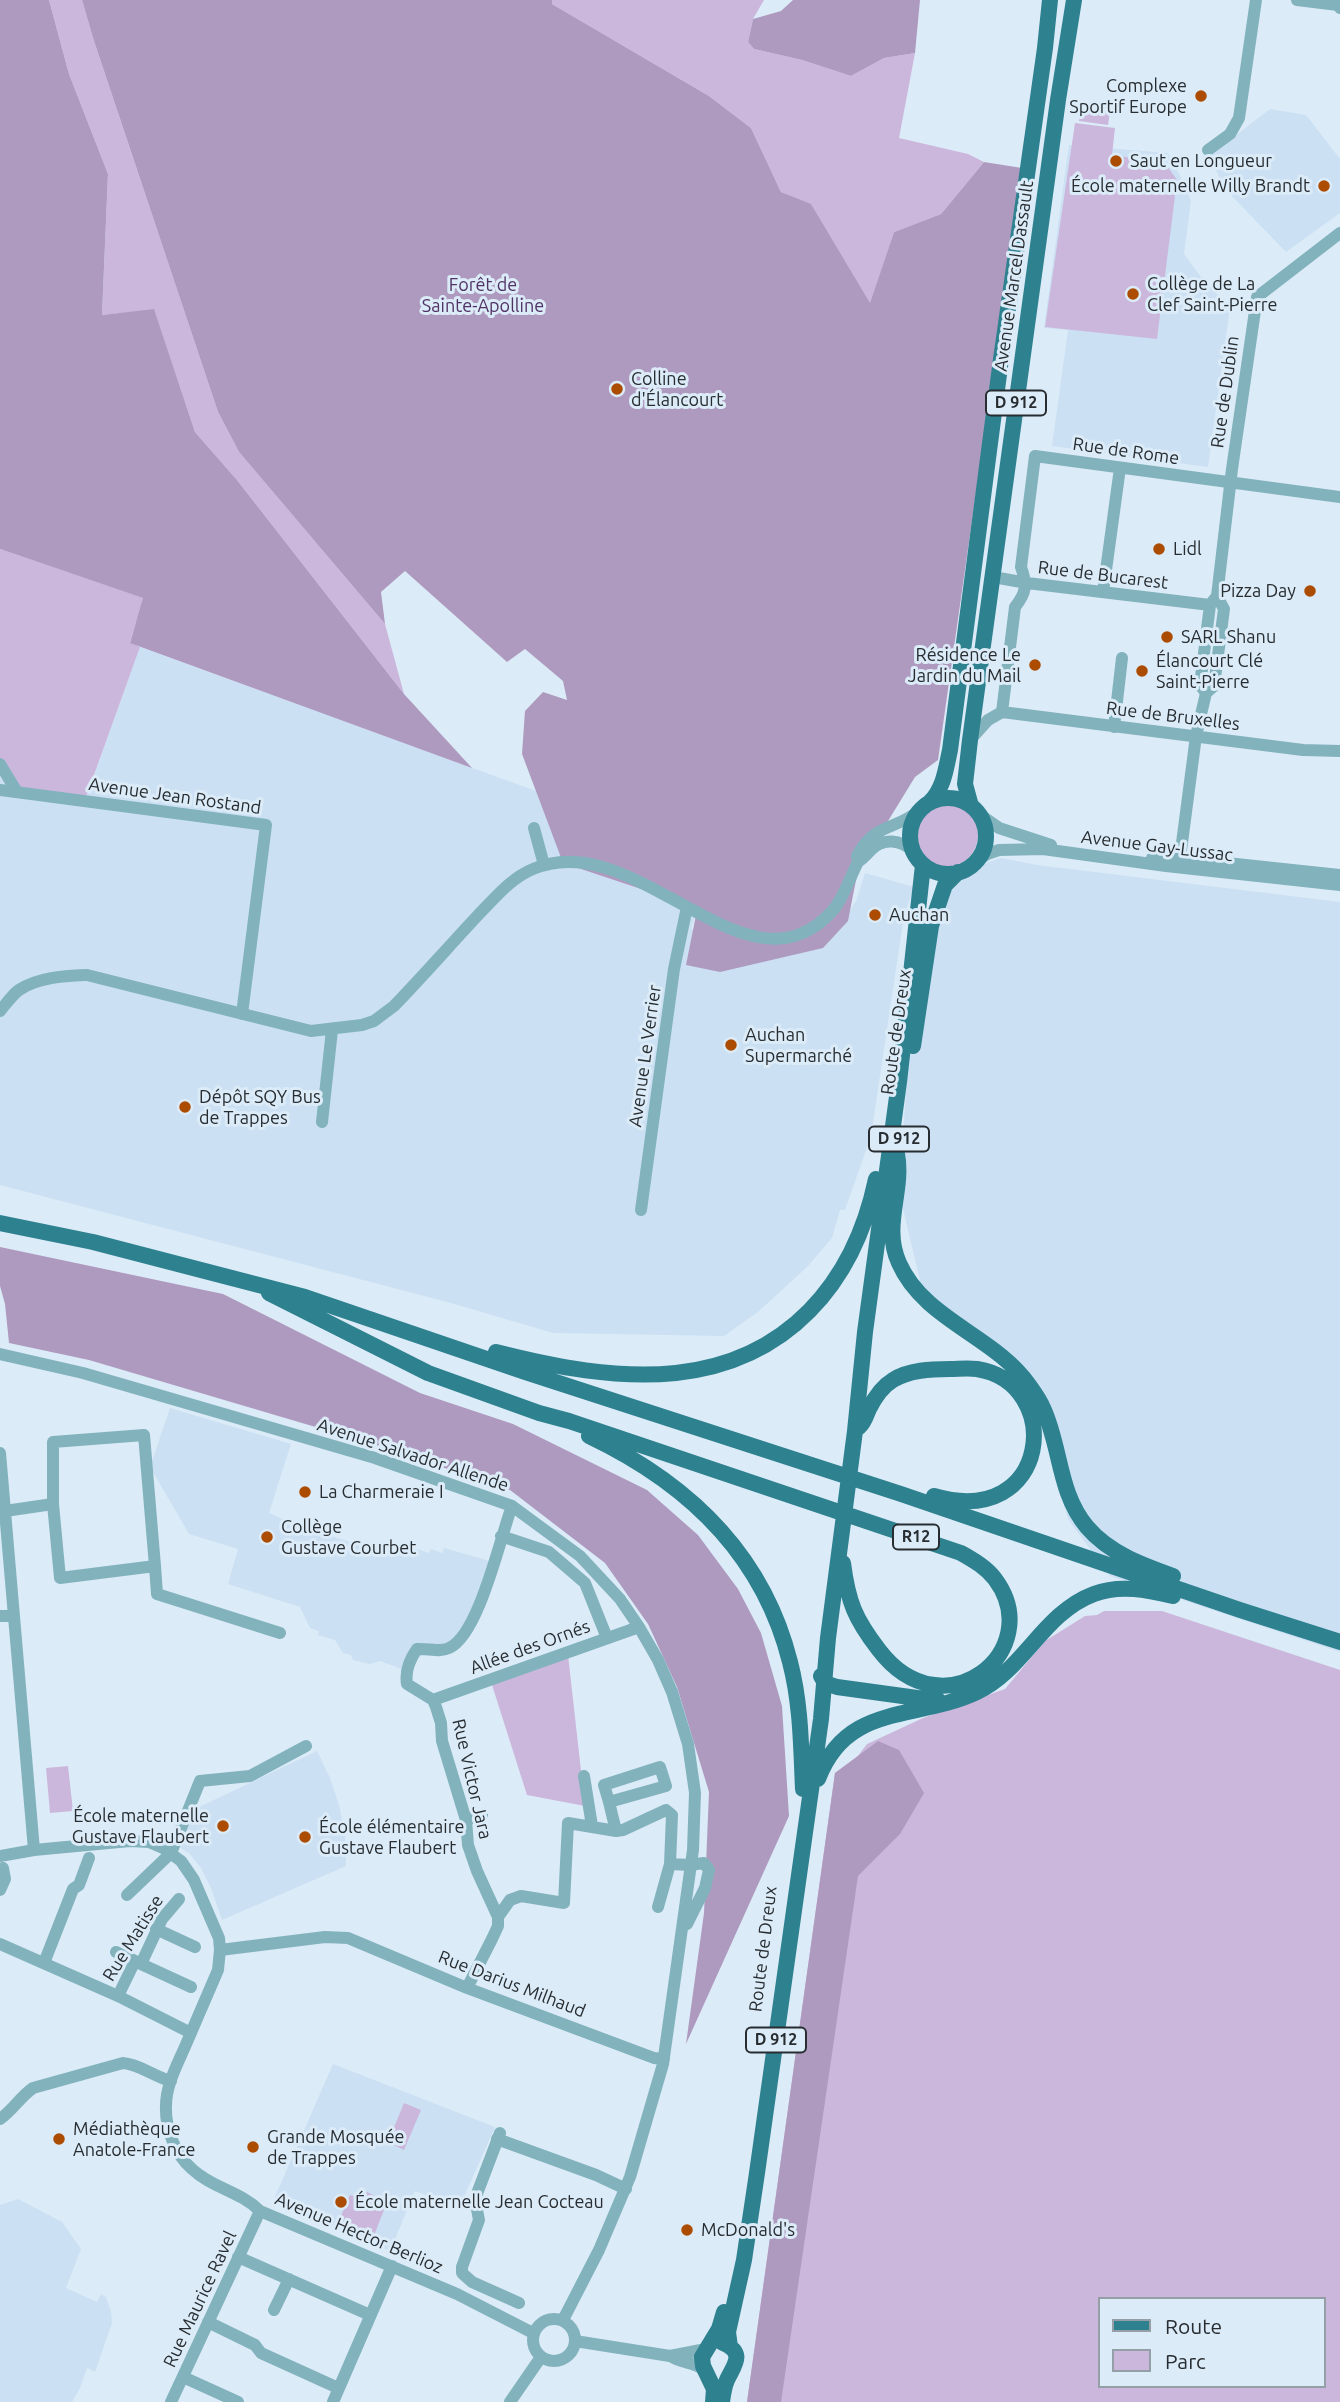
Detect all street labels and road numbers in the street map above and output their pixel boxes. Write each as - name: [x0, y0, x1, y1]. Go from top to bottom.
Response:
- street label: Avenue Marcel Dassault: [990, 179, 1038, 373]
- street label: Rue de Dublin: [1206, 335, 1244, 449]
- road number: D 912: [986, 390, 1046, 416]
- street label: Rue de Rome: [1071, 433, 1181, 469]
- street label: Rue de Bucarest: [1037, 556, 1169, 594]
- street label: Rue de Bruxelles: [1105, 697, 1241, 735]
- street label: Avenue Jean Rostand: [87, 773, 263, 819]
- street label: Avenue Gay-Lussac: [1080, 826, 1234, 866]
- street label: Route de Dreux: [877, 968, 915, 1096]
- street label: Avenue Le Verrier: [624, 983, 666, 1129]
- road number: D 912: [869, 1126, 929, 1152]
- street label: Avenue Salvador Allende: [315, 1414, 511, 1496]
- road number: R12: [893, 1525, 939, 1550]
- street label: Allée des Ornés: [467, 1615, 593, 1679]
- street label: Rue Victor Jara: [448, 1717, 496, 1841]
- street label: Route de Dreux: [745, 1885, 781, 2013]
- street label: Rue Matisse: [98, 1891, 168, 1985]
- street label: Rue Darius Milhaud: [435, 1946, 589, 2022]
- road number: D 912: [746, 2028, 806, 2052]
- street label: Avenue Hector Berlioz: [272, 2188, 446, 2278]
- street label: Rue Maurice Ravel: [159, 2227, 241, 2371]

